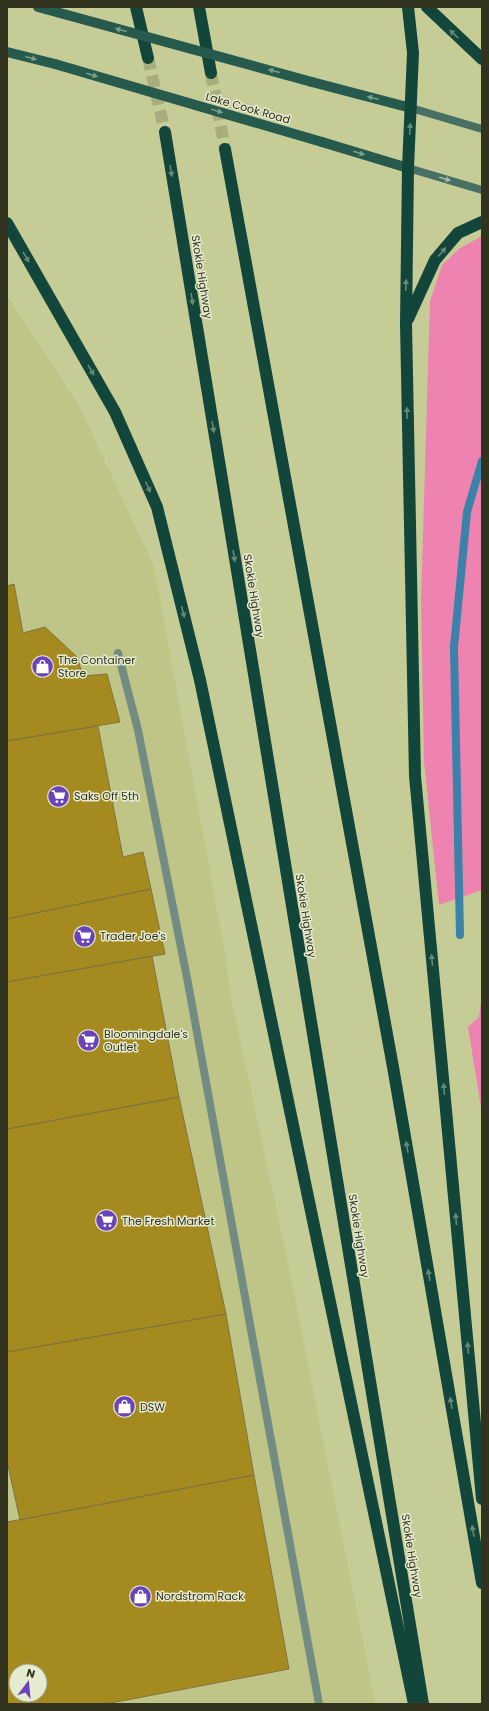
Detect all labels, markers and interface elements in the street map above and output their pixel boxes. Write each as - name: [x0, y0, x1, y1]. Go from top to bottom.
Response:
- one-way arrow: [115, 27, 127, 33]
- one-way arrow: [449, 29, 459, 38]
- one-way arrow: [25, 55, 37, 61]
- one-way arrow: [268, 68, 280, 74]
- one-way arrow: [87, 72, 99, 78]
- street label: Lake Cook Road: [204, 88, 292, 128]
- one-way arrow: [367, 95, 379, 101]
- one-way arrow: [211, 108, 223, 114]
- one-way arrow: [407, 122, 413, 135]
- one-way arrow: [354, 150, 366, 156]
- one-way arrow: [168, 165, 174, 177]
- one-way arrow: [439, 176, 451, 182]
- street label: Skokie Highway: [187, 234, 217, 321]
- one-way arrow: [438, 246, 447, 257]
- one-way arrow: [23, 251, 30, 263]
- one-way arrow: [403, 279, 410, 291]
- one-way arrow: [189, 293, 195, 305]
- one-way arrow: [88, 364, 95, 376]
- one-way arrow: [404, 407, 411, 419]
- one-way arrow: [210, 421, 216, 434]
- one-way arrow: [145, 481, 151, 492]
- one-way arrow: [231, 550, 237, 562]
- street label: Skokie Highway: [239, 553, 269, 640]
- one-way arrow: [180, 606, 186, 618]
- place label: The Container Store: [58, 652, 135, 681]
- shop icon: The Container Store: [30, 653, 56, 679]
- supermarket icon: Saks Off 5th: [46, 783, 72, 809]
- place label: Saks Off 5th: [74, 788, 139, 804]
- street label: Skokie Highway: [291, 873, 321, 960]
- supermarket icon: Trader Joe's: [71, 923, 97, 949]
- place label: Trader Joe's: [100, 928, 166, 944]
- one-way arrow: [428, 954, 435, 966]
- place label: Bloomingdale's Outlet: [104, 1026, 188, 1055]
- supermarket icon: Bloomingdale's Outlet: [75, 1027, 101, 1053]
- one-way arrow: [441, 1083, 447, 1095]
- one-way arrow: [403, 1141, 409, 1153]
- street label: Skokie Highway: [344, 1193, 374, 1280]
- supermarket icon: The Fresh Market: [94, 1208, 120, 1234]
- place label: The Fresh Market: [122, 1213, 214, 1229]
- one-way arrow: [453, 1213, 459, 1225]
- one-way arrow: [426, 1269, 432, 1281]
- one-way arrow: [465, 1342, 471, 1354]
- shop icon: DSW: [112, 1394, 138, 1420]
- one-way arrow: [448, 1397, 454, 1409]
- place label: DSW: [140, 1399, 165, 1415]
- street label: Skokie Highway: [397, 1513, 427, 1600]
- one-way arrow: [470, 1525, 476, 1537]
- shop icon: Nordstrom Rack: [128, 1583, 154, 1609]
- place label: Nordstrom Rack: [156, 1588, 244, 1604]
- north arrow: [8, 1663, 48, 1703]
- text: N: [25, 1665, 37, 1682]

